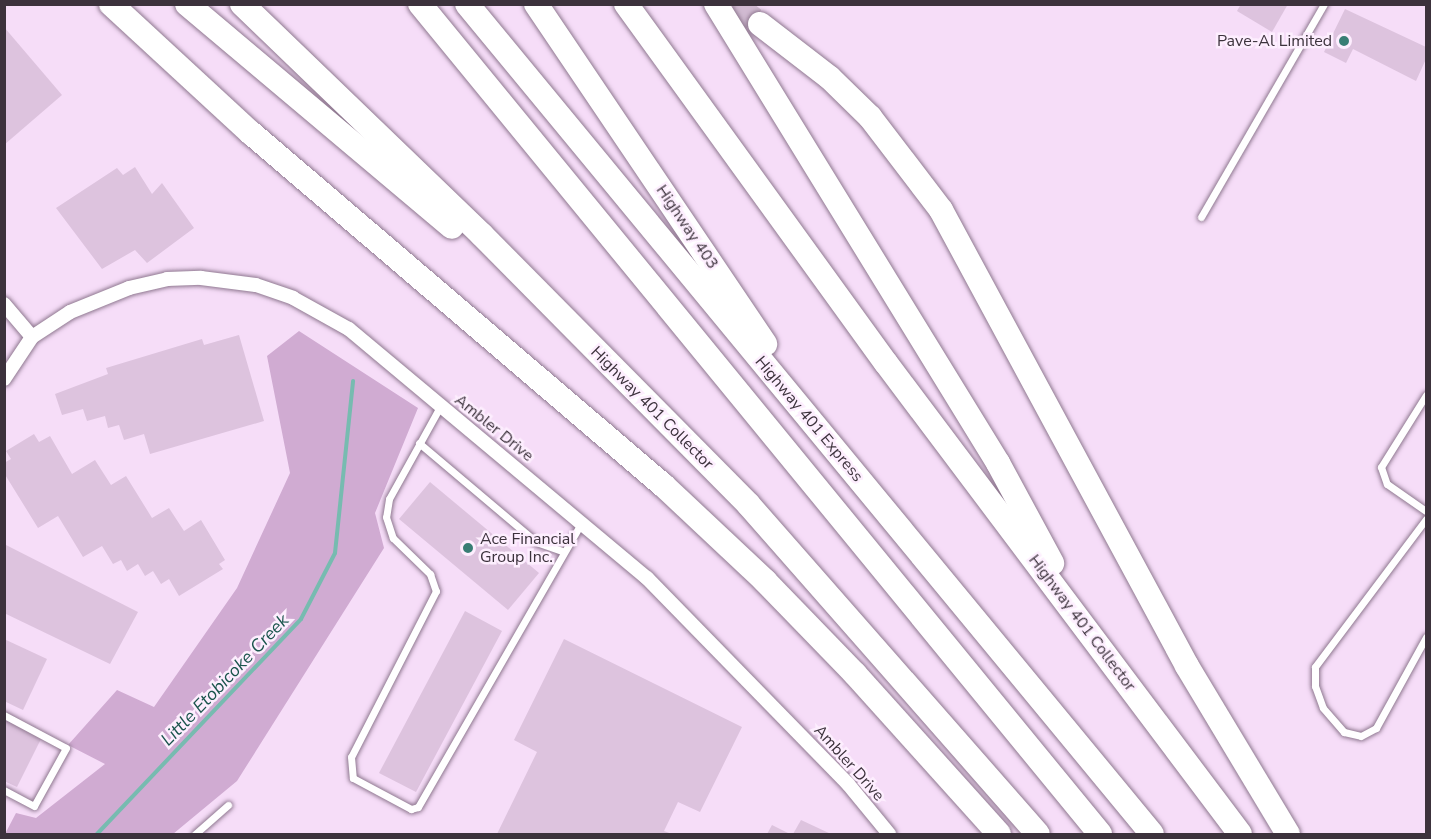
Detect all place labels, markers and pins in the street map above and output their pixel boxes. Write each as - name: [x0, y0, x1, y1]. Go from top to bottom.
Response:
- place label: Pave-Al Limited: [1217, 31, 1332, 51]
- marker: Pave-Al Limited: [1337, 34, 1351, 48]
- place label: Ace Financial Group Inc.: [480, 529, 575, 567]
- marker: Ace Financial Group Inc.: [461, 541, 475, 555]

